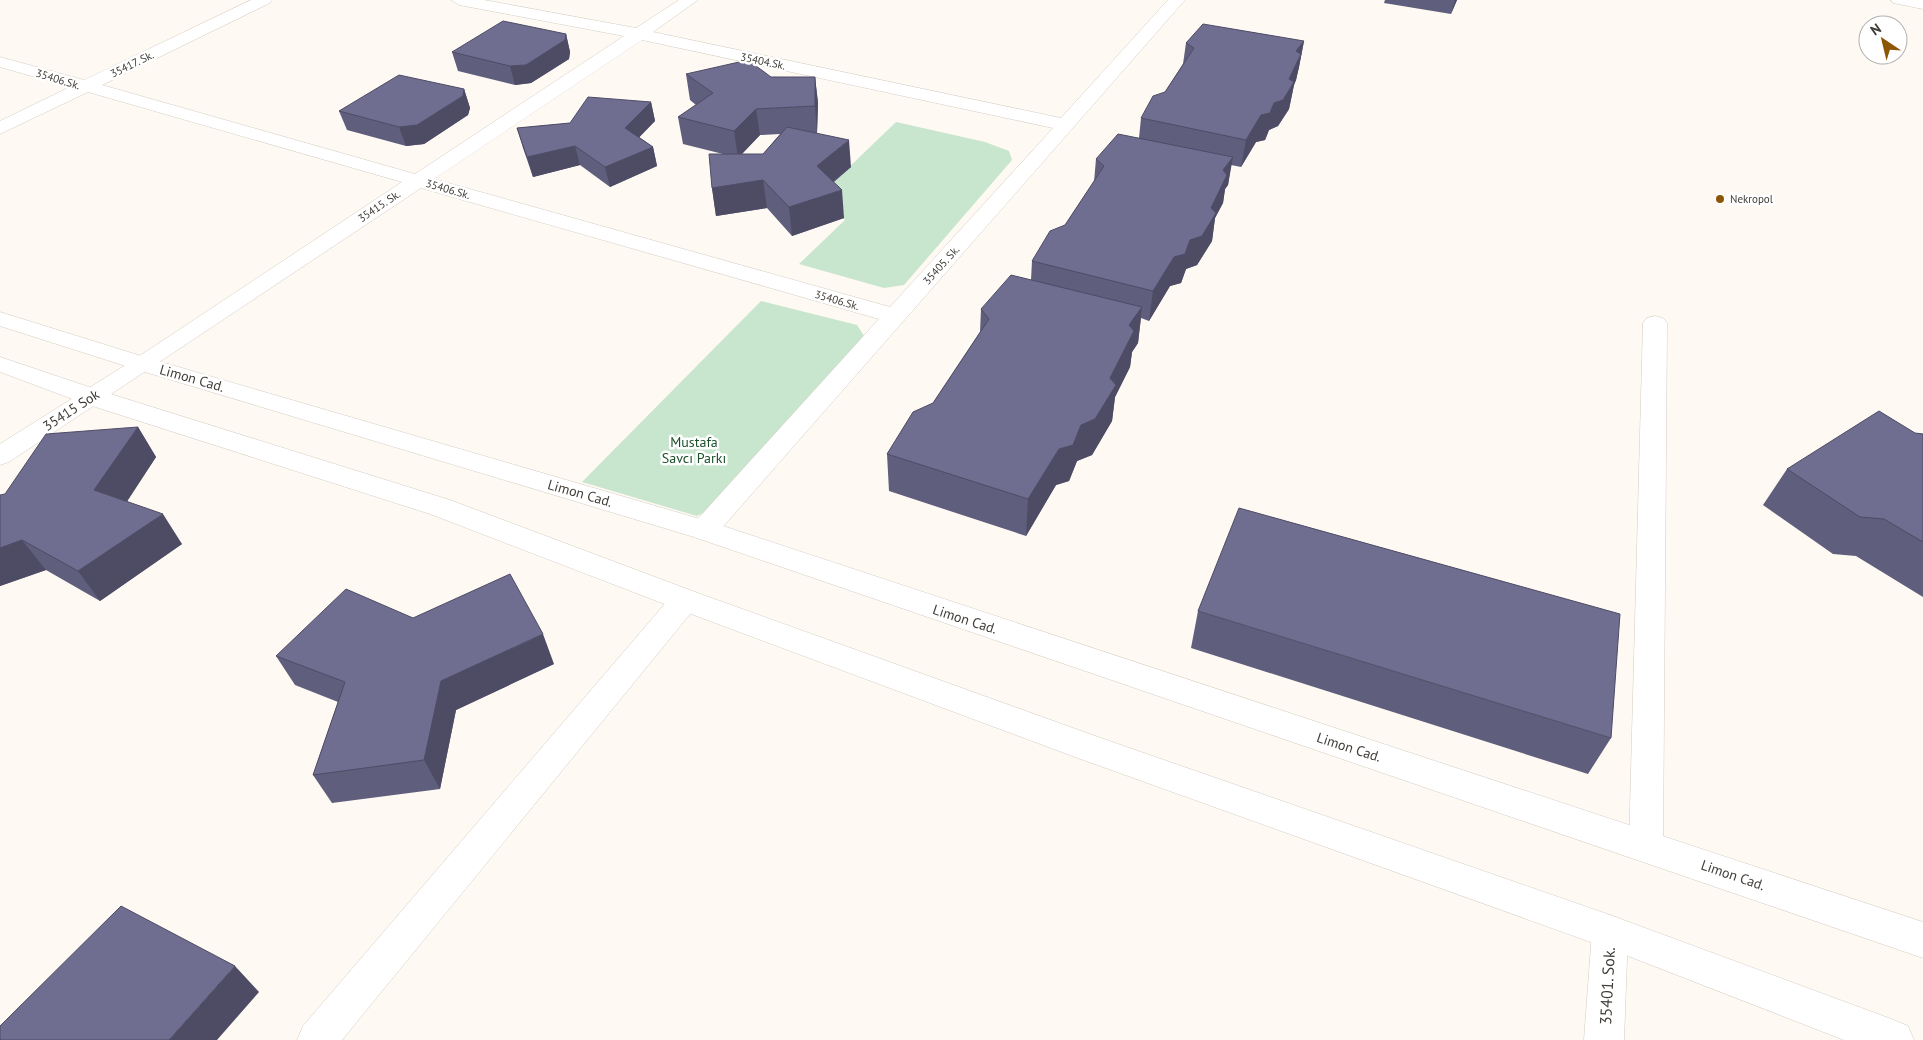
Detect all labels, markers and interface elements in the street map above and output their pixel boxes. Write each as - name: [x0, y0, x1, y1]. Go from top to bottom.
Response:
- north arrow: [1858, 15, 1908, 65]
- text: N: [1867, 19, 1884, 39]
- street label: 35417. Sk.: [108, 47, 156, 81]
- street label: 35404.Sk.: [739, 49, 787, 73]
- street label: 35406.Sk.: [34, 66, 82, 92]
- street label: 35406.Sk.: [424, 176, 472, 202]
- street label: 35415. Sk.: [355, 187, 403, 225]
- place label: Nekropol: [1730, 192, 1774, 206]
- marker: Nekropol: [1714, 193, 1726, 205]
- street label: 35405. Sk.: [920, 243, 962, 287]
- street label: 35406.Sk.: [813, 287, 861, 313]
- street label: Limon Cad.: [158, 360, 226, 396]
- street label: 35415 Sok: [39, 385, 103, 435]
- park label: Mustafa Savcı Parkı: [662, 433, 726, 467]
- street label: Limon Cad.: [546, 475, 614, 511]
- street label: Limon Cad.: [931, 600, 999, 638]
- street label: Limon Cad.: [1315, 728, 1383, 766]
- street label: Limon Cad.: [1699, 856, 1767, 894]
- street label: 35401. Sok.: [1595, 946, 1619, 1026]

